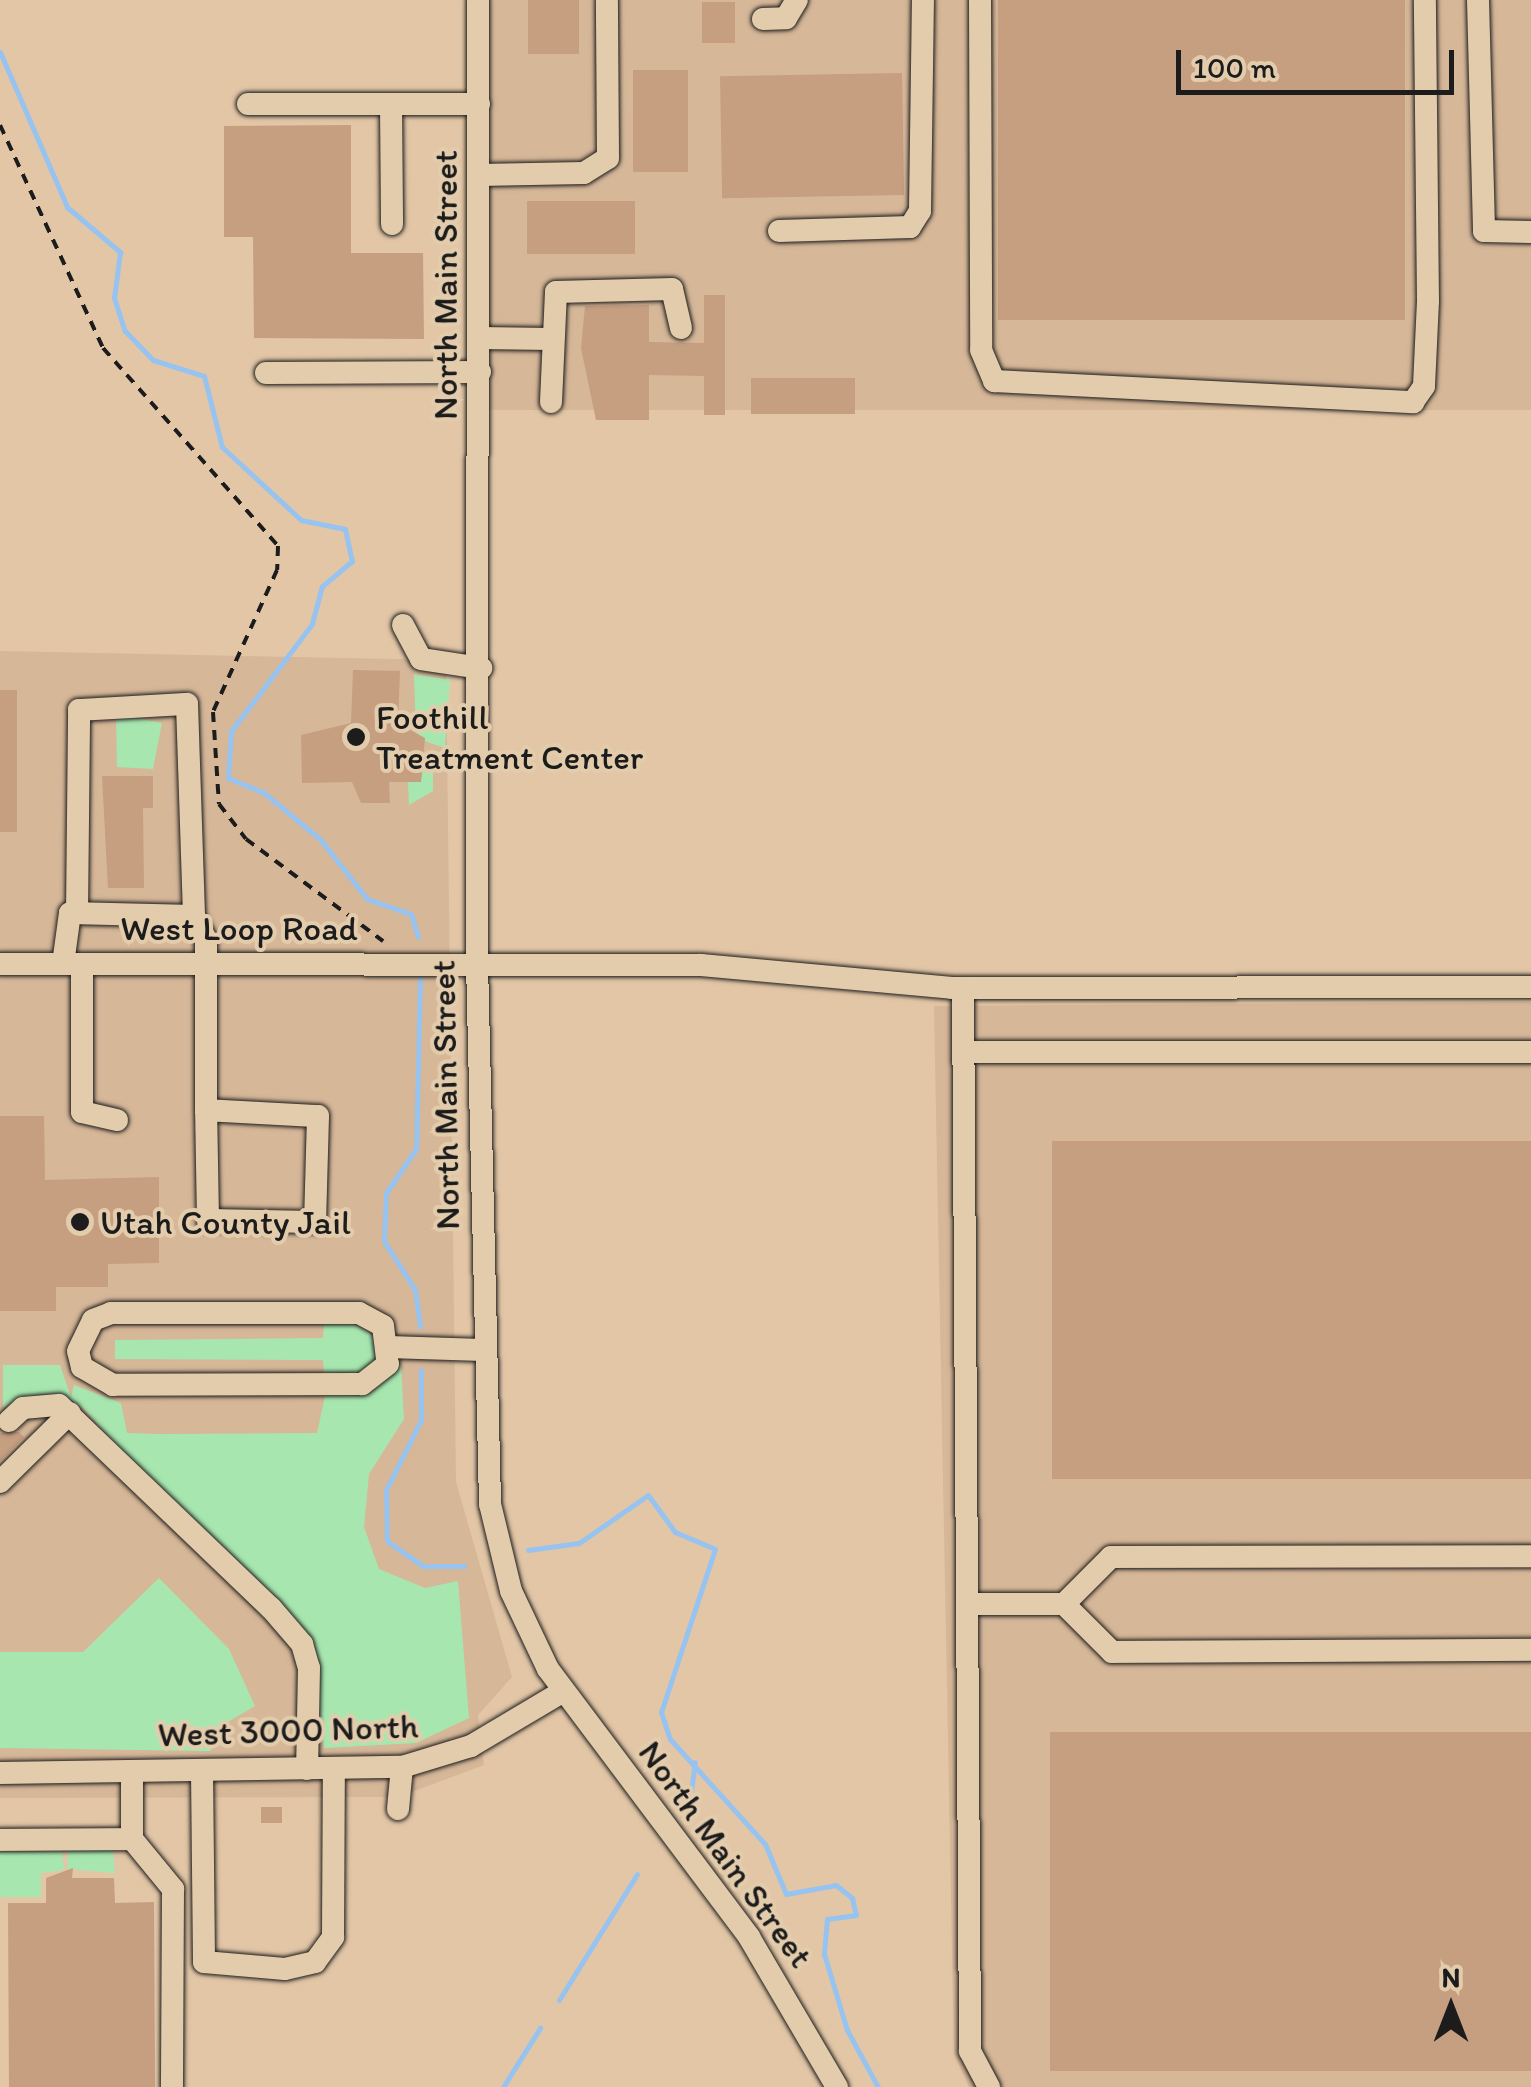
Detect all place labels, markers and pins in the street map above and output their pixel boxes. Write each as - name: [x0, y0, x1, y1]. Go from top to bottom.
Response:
- place label: Foothill Treatment Center: [376, 696, 644, 778]
- marker: Foothill Treatment Center: [345, 726, 367, 748]
- place label: Utah County Jail: [100, 1201, 351, 1243]
- marker: Utah County Jail: [69, 1211, 91, 1233]

